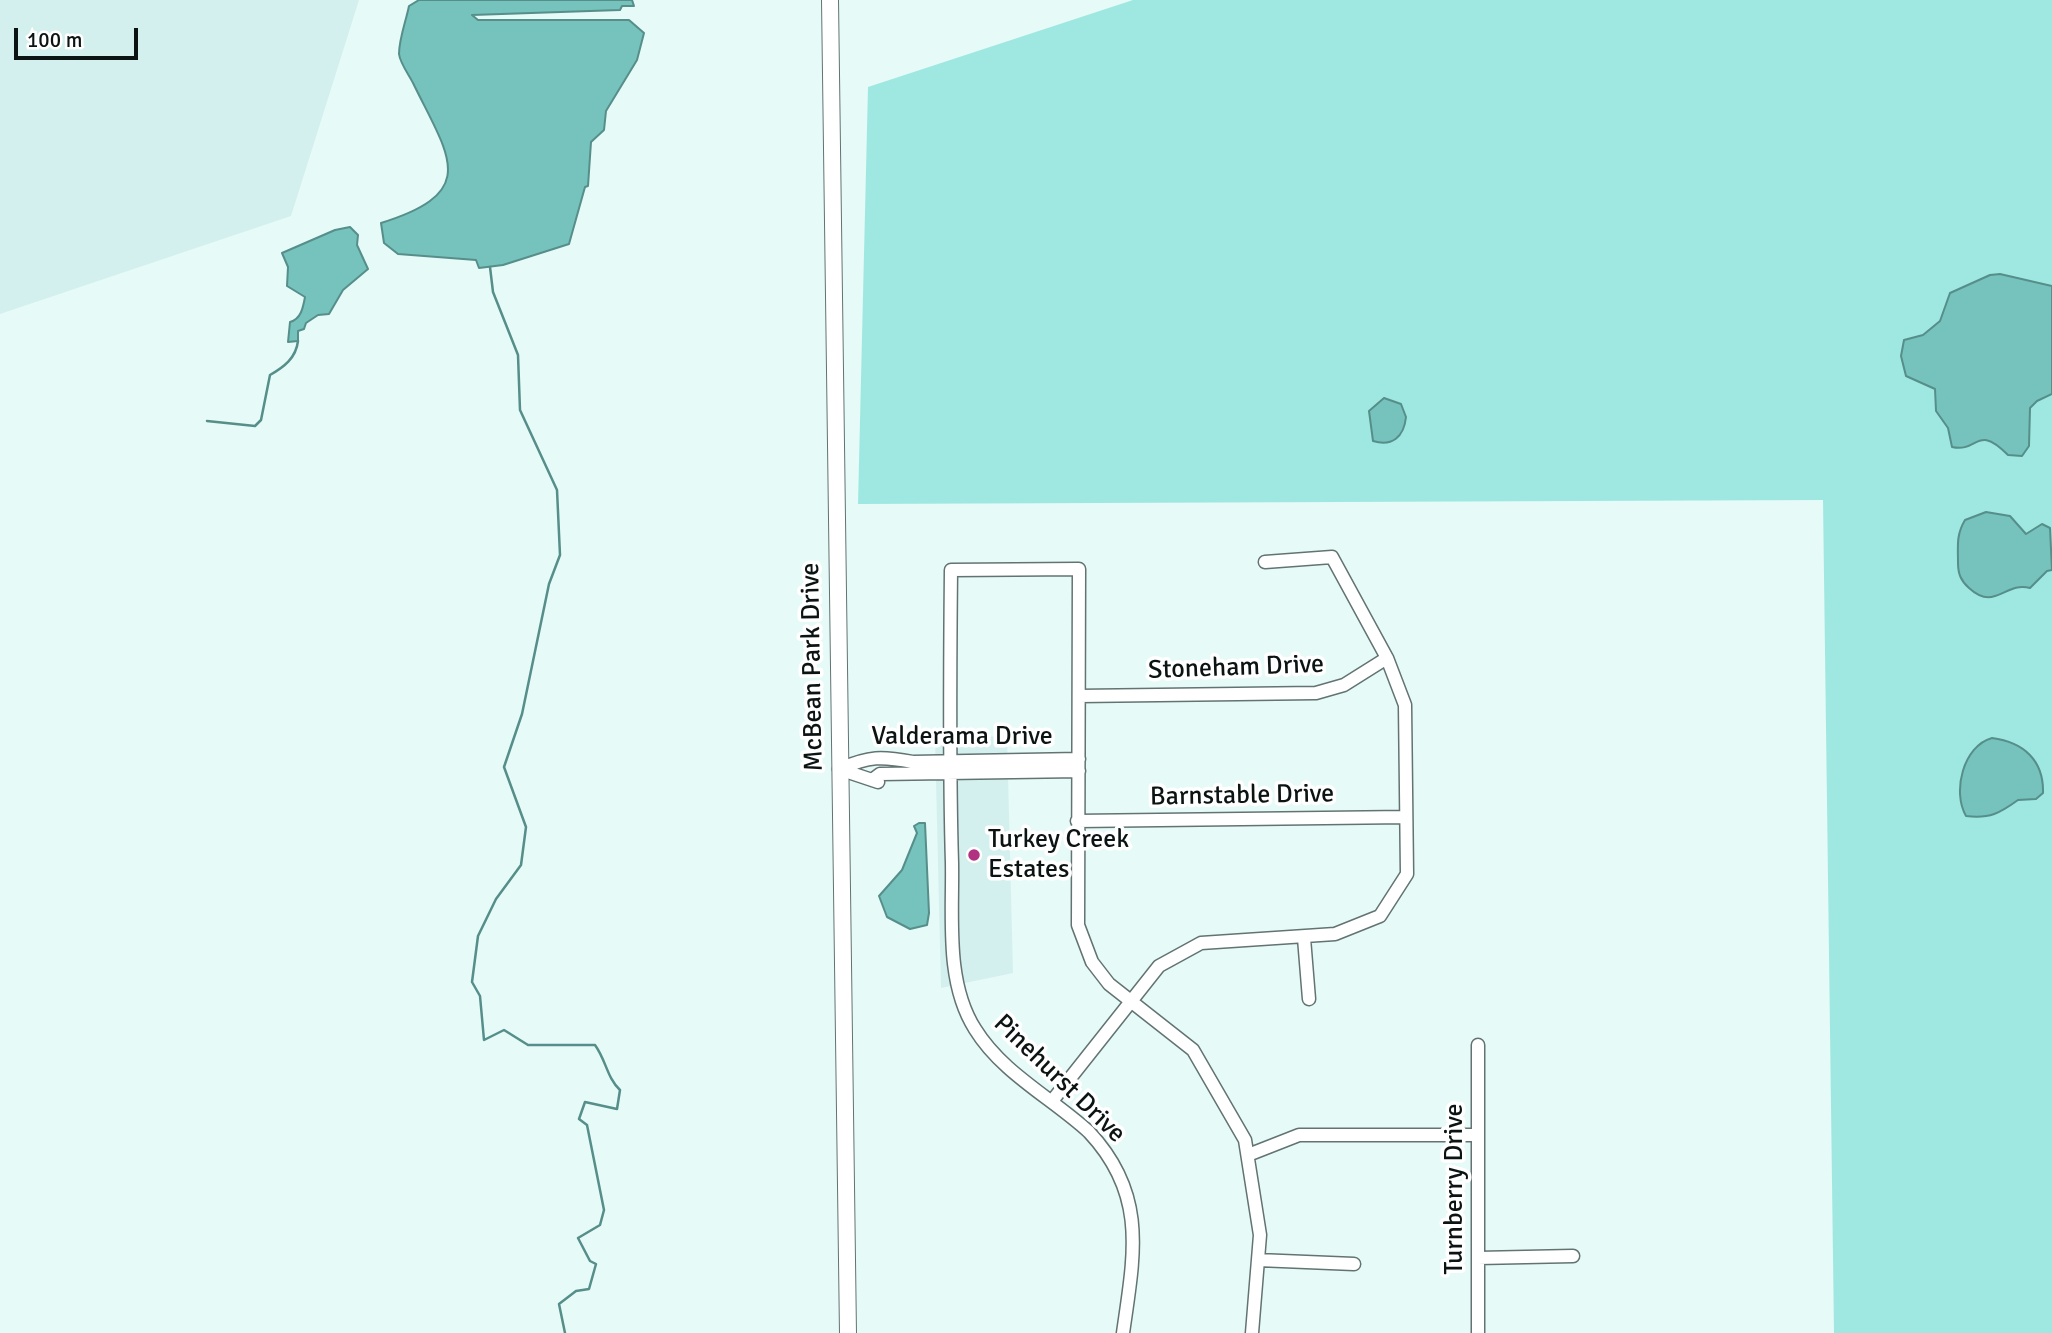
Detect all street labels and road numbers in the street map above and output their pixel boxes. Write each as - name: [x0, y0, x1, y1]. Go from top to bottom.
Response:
- street label: McBean Park Drive: [796, 562, 830, 772]
- street label: Stoneham Drive: [1148, 649, 1324, 687]
- street label: Valderama Drive: [871, 721, 1053, 753]
- street label: Barnstable Drive: [1150, 779, 1334, 813]
- street label: Pinehurst Drive: [987, 1008, 1131, 1150]
- street label: Turnberry Drive: [1439, 1103, 1471, 1275]

